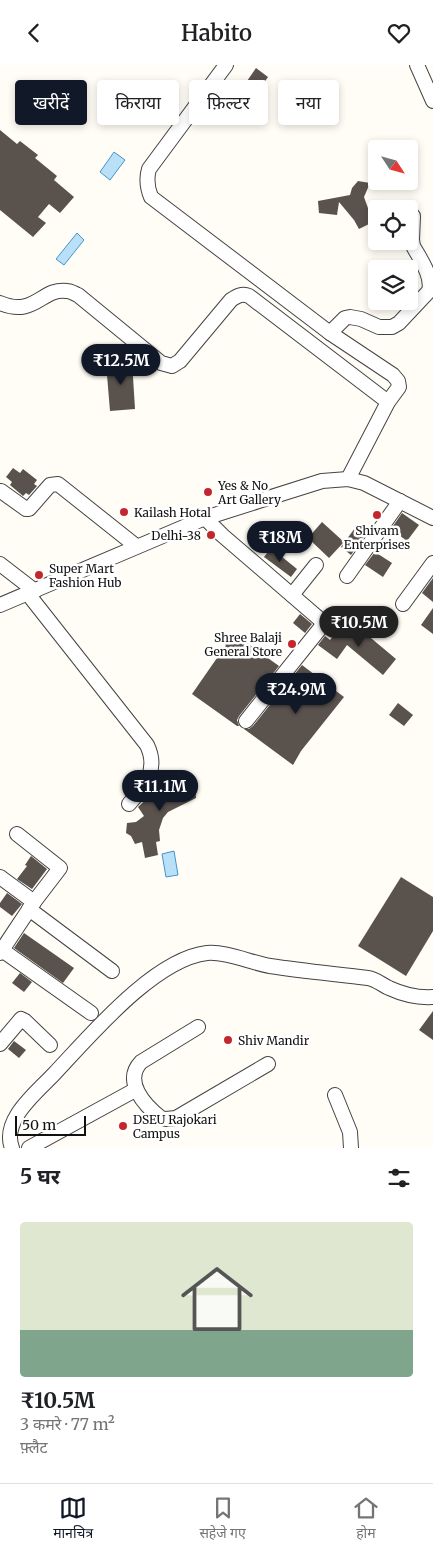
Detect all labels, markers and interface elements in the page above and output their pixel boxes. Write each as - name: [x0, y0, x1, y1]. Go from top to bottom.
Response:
- icon: back: [20, 19, 48, 47]
- text: Habito: [181, 19, 252, 47]
- icon: heart: [385, 19, 413, 47]
- chip: खरीदें: [15, 80, 87, 125]
- chip: किराया: [97, 80, 179, 125]
- chip: फ़िल्टर: [189, 80, 268, 125]
- chip: नया: [278, 80, 339, 125]
- north arrow: [368, 140, 418, 190]
- map controls: [368, 140, 418, 310]
- button: locate: [368, 200, 418, 250]
- button: layers: [368, 260, 418, 310]
- pin: ₹12.5M: [80, 343, 162, 386]
- text: ₹12.5M: [92, 350, 150, 370]
- place label: Yes & No Art Gallery: [217, 478, 281, 507]
- marker: Yes & No Art Gallery: [202, 486, 214, 498]
- place label: Kailash Hotal: [134, 505, 211, 520]
- marker: Kailash Hotal: [118, 506, 130, 518]
- marker: Shivam Enterprises: [371, 509, 383, 521]
- pin: ₹18M: [250, 521, 310, 563]
- place label: Shivam Enterprises: [344, 523, 410, 552]
- text: ₹18M: [258, 527, 302, 547]
- place label: Delhi-38: [151, 528, 201, 543]
- marker: Delhi-38: [205, 529, 217, 541]
- place label: Super Mart Fashion Hub: [49, 561, 121, 590]
- marker: Super Mart Fashion Hub: [33, 569, 45, 581]
- pin: ₹10.5M: [318, 605, 400, 648]
- text: ₹10.5M: [330, 612, 388, 632]
- place label: Shree Balaji General Store: [204, 630, 282, 659]
- marker: Shree Balaji General Store: [286, 638, 298, 650]
- pin: ₹24.9M: [255, 673, 337, 715]
- text: ₹24.9M: [266, 679, 326, 699]
- pin: ₹11.1M: [119, 769, 201, 812]
- text: ₹11.1M: [133, 776, 187, 796]
- place label: Shiv Mandir: [238, 1033, 310, 1048]
- marker: Shiv Mandir: [222, 1034, 234, 1046]
- place label: DSEU Rajokari Campus: [133, 1112, 217, 1141]
- scale bar: [15, 1113, 86, 1136]
- text: 50 m: [22, 1116, 56, 1134]
- marker: DSEU Rajokari Campus: [117, 1120, 129, 1132]
- text: 5 घर: [20, 1163, 60, 1190]
- icon: filters: [385, 1164, 413, 1192]
- icon: home: [172, 1254, 262, 1344]
- text: ₹10.5M: [20, 1387, 95, 1414]
- text: 3 कमरे · 77 m²: [20, 1414, 115, 1434]
- text: फ़्लैट: [20, 1437, 48, 1457]
- tab: मानचित्र: [53, 1494, 93, 1544]
- tab: सहेजे गए: [199, 1494, 246, 1544]
- tab: होम: [352, 1494, 380, 1544]

